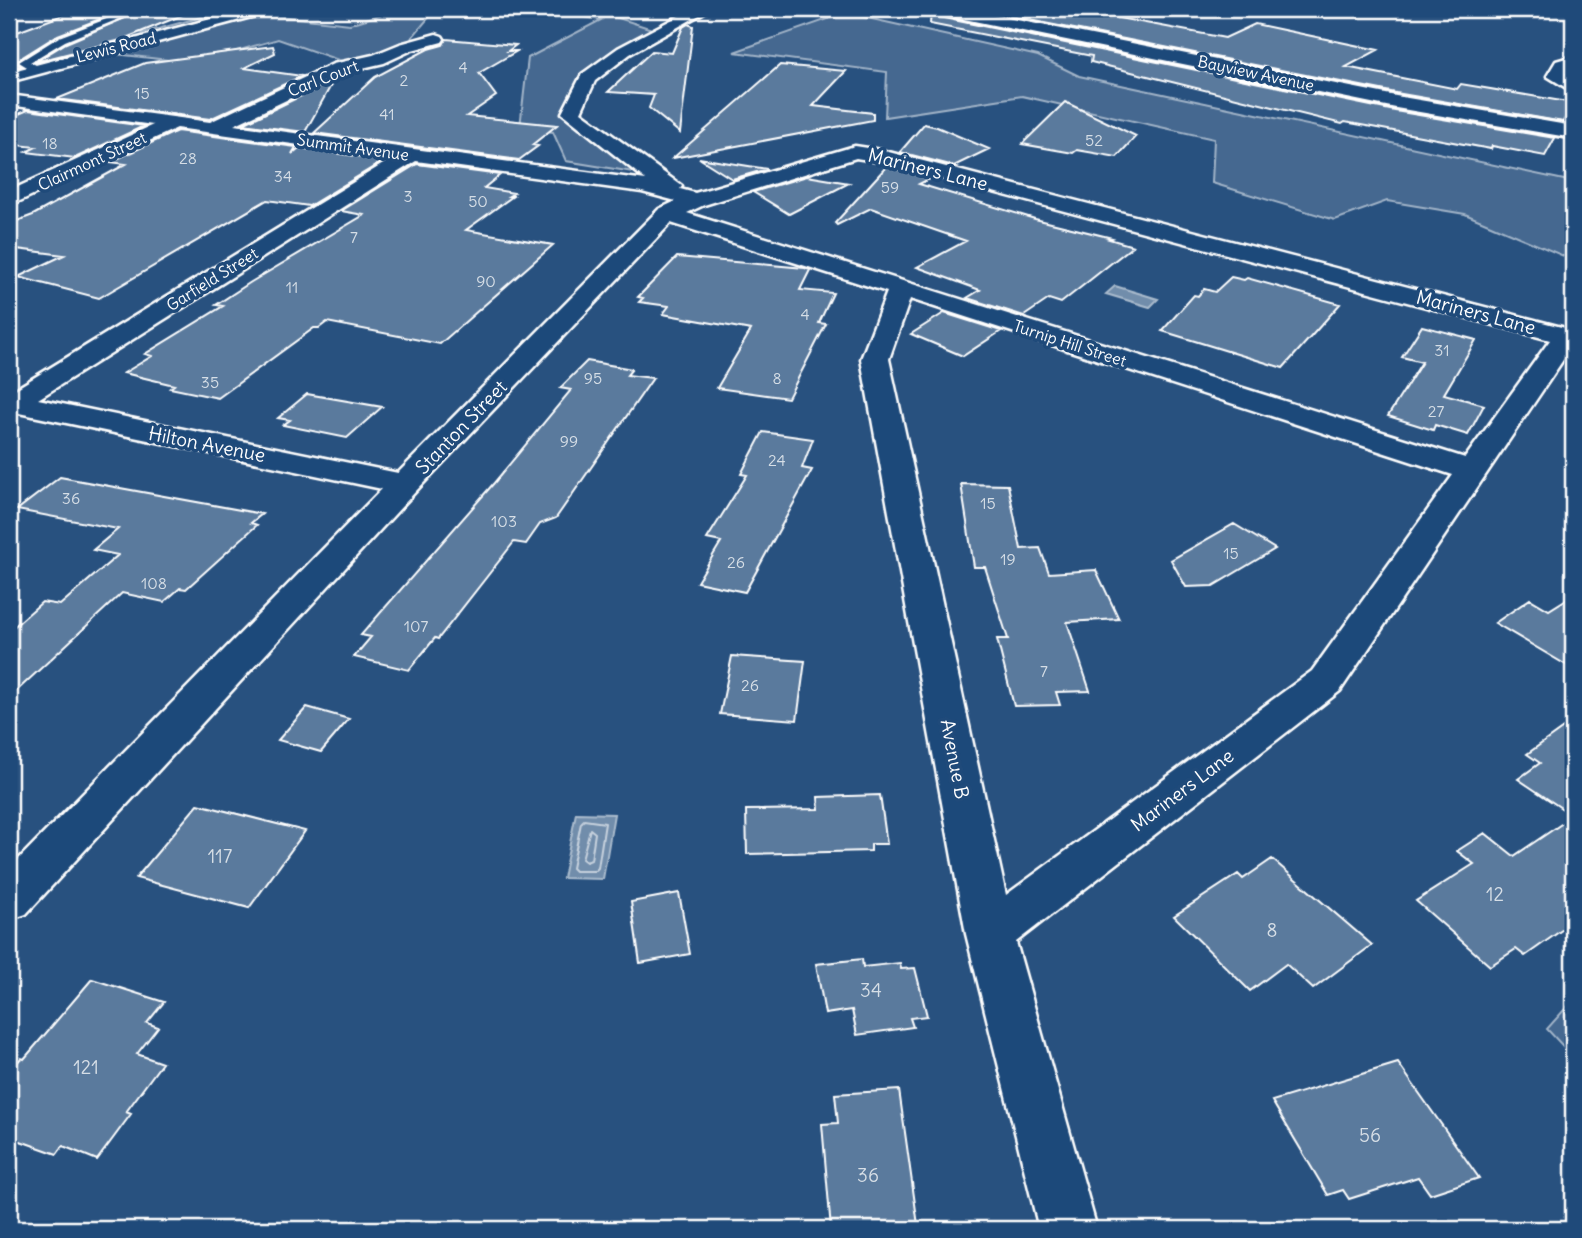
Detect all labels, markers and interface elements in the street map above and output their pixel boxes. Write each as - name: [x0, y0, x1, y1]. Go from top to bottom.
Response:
- street label: Lewis Road: [74, 27, 158, 67]
- street label: Bayview Avenue: [1196, 51, 1316, 95]
- street label: Carl Court: [285, 55, 362, 101]
- house number: 4: [458, 57, 468, 77]
- house number: 2: [400, 70, 409, 90]
- house number: 15: [134, 83, 150, 103]
- house number: 41: [379, 104, 395, 124]
- street label: Clairmont Street: [35, 127, 150, 195]
- street label: Summit Avenue: [296, 129, 410, 165]
- house number: 52: [1085, 130, 1103, 150]
- house number: 18: [42, 133, 58, 153]
- street label: Mariners Lane: [866, 143, 990, 195]
- house number: 28: [179, 148, 197, 168]
- house number: 34: [274, 166, 292, 186]
- house number: 59: [881, 177, 899, 197]
- house number: 3: [403, 186, 413, 206]
- house number: 50: [468, 191, 488, 211]
- house number: 7: [350, 227, 358, 247]
- street label: Garfield Street: [163, 243, 262, 315]
- house number: 90: [476, 271, 496, 291]
- house number: 11: [286, 277, 298, 297]
- street label: Mariners Lane: [1414, 285, 1538, 339]
- house number: 4: [800, 304, 810, 324]
- street label: Turnip Hill Street: [1011, 315, 1130, 371]
- house number: 31: [1434, 340, 1450, 360]
- house number: 95: [584, 368, 602, 388]
- house number: 8: [772, 368, 782, 388]
- house number: 35: [201, 372, 219, 392]
- street label: Stanton Street: [410, 375, 512, 479]
- house number: 27: [1428, 401, 1444, 421]
- street label: Hilton Avenue: [147, 421, 267, 467]
- house number: 99: [560, 431, 578, 451]
- house number: 24: [768, 450, 786, 470]
- house number: 36: [62, 488, 80, 508]
- house number: 15: [980, 493, 996, 513]
- house number: 103: [491, 511, 517, 531]
- house number: 15: [1223, 543, 1239, 563]
- house number: 19: [1000, 549, 1016, 569]
- house number: 26: [727, 552, 745, 572]
- house number: 108: [141, 573, 167, 593]
- house number: 107: [404, 616, 428, 636]
- house number: 7: [1040, 661, 1048, 681]
- house number: 26: [741, 675, 759, 695]
- street label: Avenue B: [936, 717, 974, 801]
- street label: Mariners Lane: [1126, 744, 1238, 836]
- house number: 117: [208, 844, 232, 868]
- house number: 12: [1486, 882, 1504, 906]
- house number: 8: [1267, 918, 1277, 942]
- house number: 34: [860, 978, 882, 1002]
- house number: 121: [73, 1055, 99, 1079]
- house number: 56: [1359, 1123, 1381, 1147]
- house number: 36: [857, 1163, 879, 1187]

